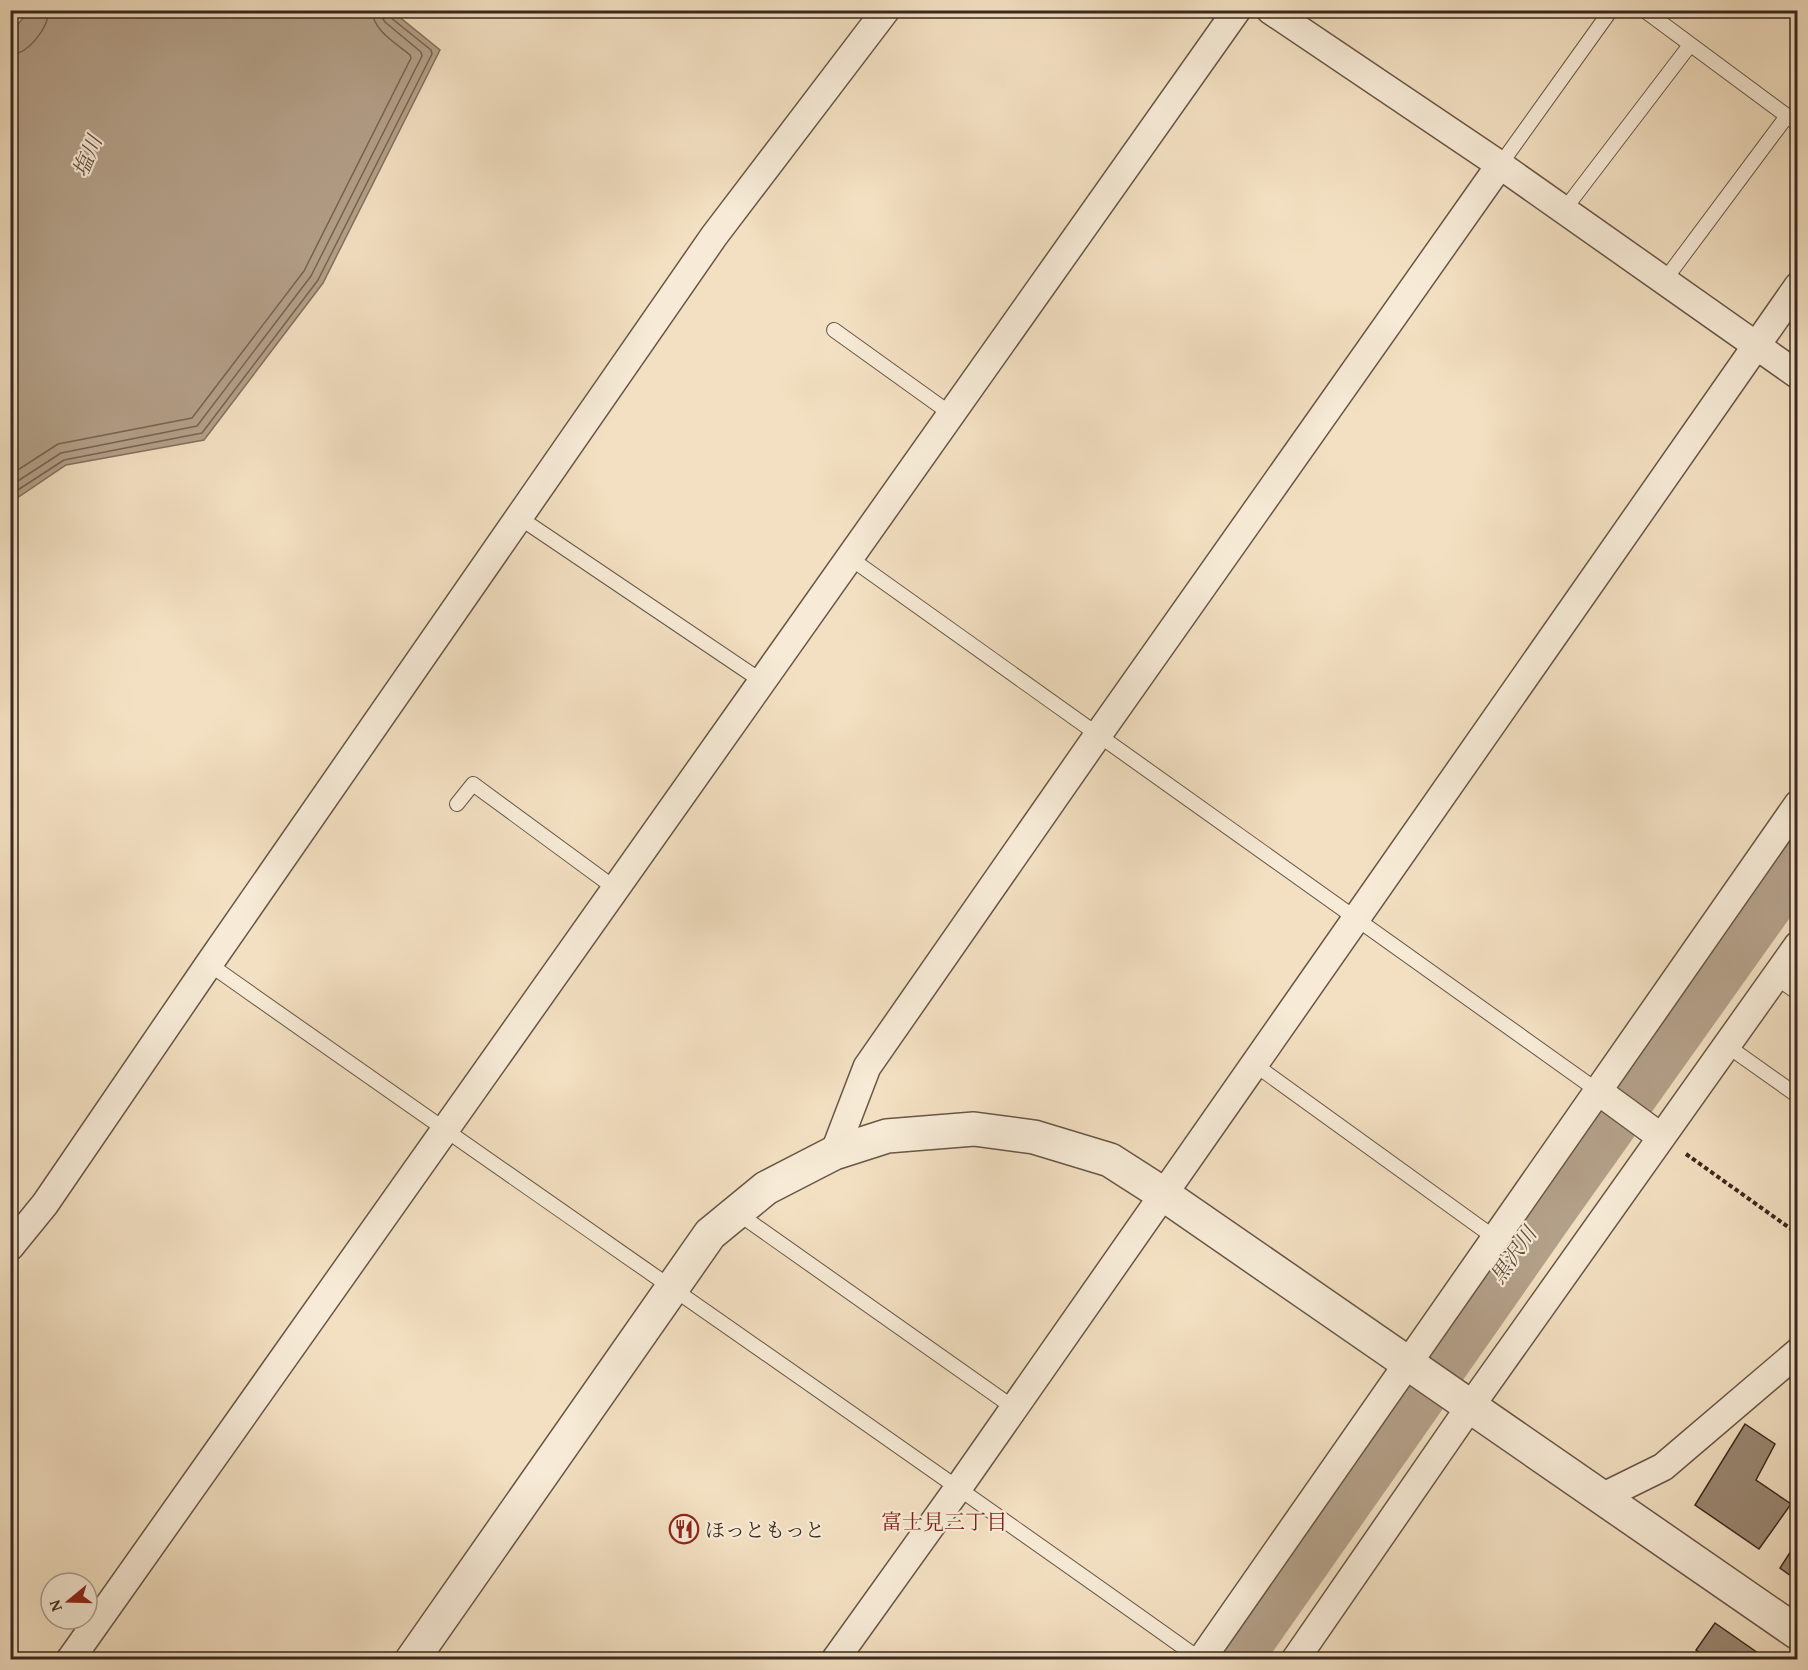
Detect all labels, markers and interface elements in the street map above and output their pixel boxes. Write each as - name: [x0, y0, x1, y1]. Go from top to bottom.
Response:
- water label: 塩川: [65, 129, 110, 181]
- water label: 黒沢川: [1482, 1219, 1545, 1290]
- district label: 富士見三丁目: [881, 1506, 1007, 1537]
- restaurant icon: ほっともっと: [668, 1513, 700, 1545]
- place label: ほっともっと: [705, 1515, 825, 1544]
- north arrow: [39, 1571, 99, 1631]
- text: N: [42, 1597, 68, 1615]

